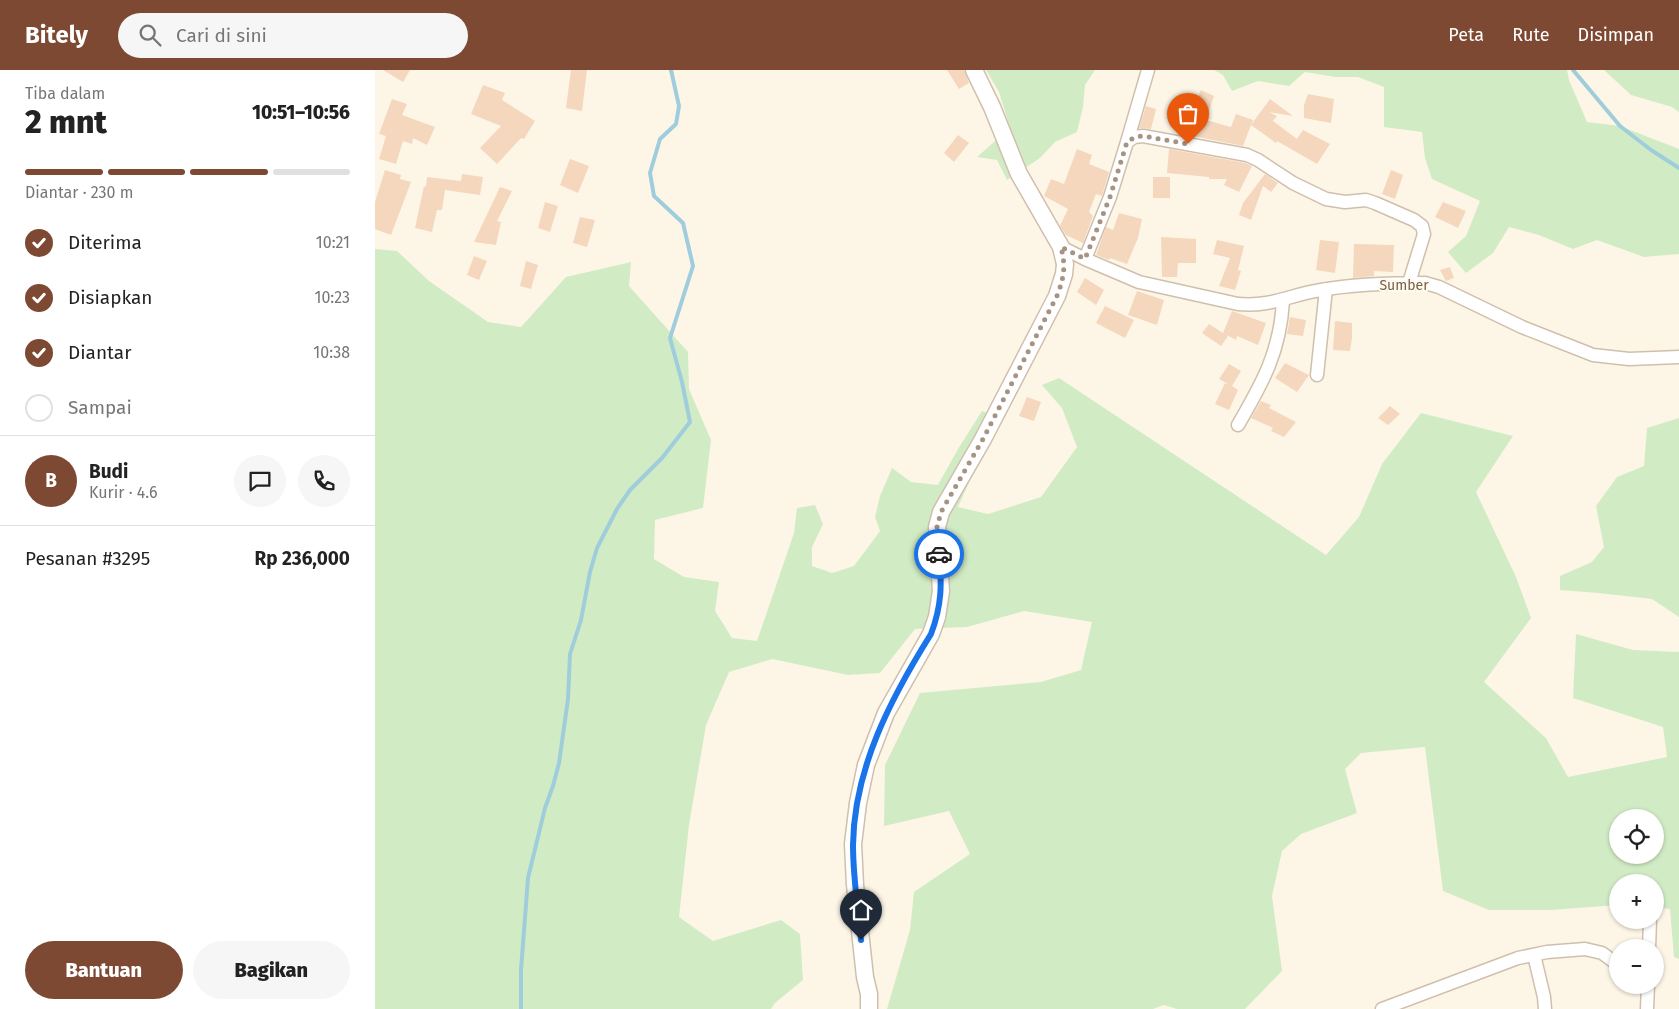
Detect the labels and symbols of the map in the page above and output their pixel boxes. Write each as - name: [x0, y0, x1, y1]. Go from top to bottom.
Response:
- pin: [1167, 93, 1209, 144]
- street label: Sumber: [1379, 277, 1429, 294]
- courier: [914, 529, 964, 579]
- pin: [840, 889, 882, 940]

